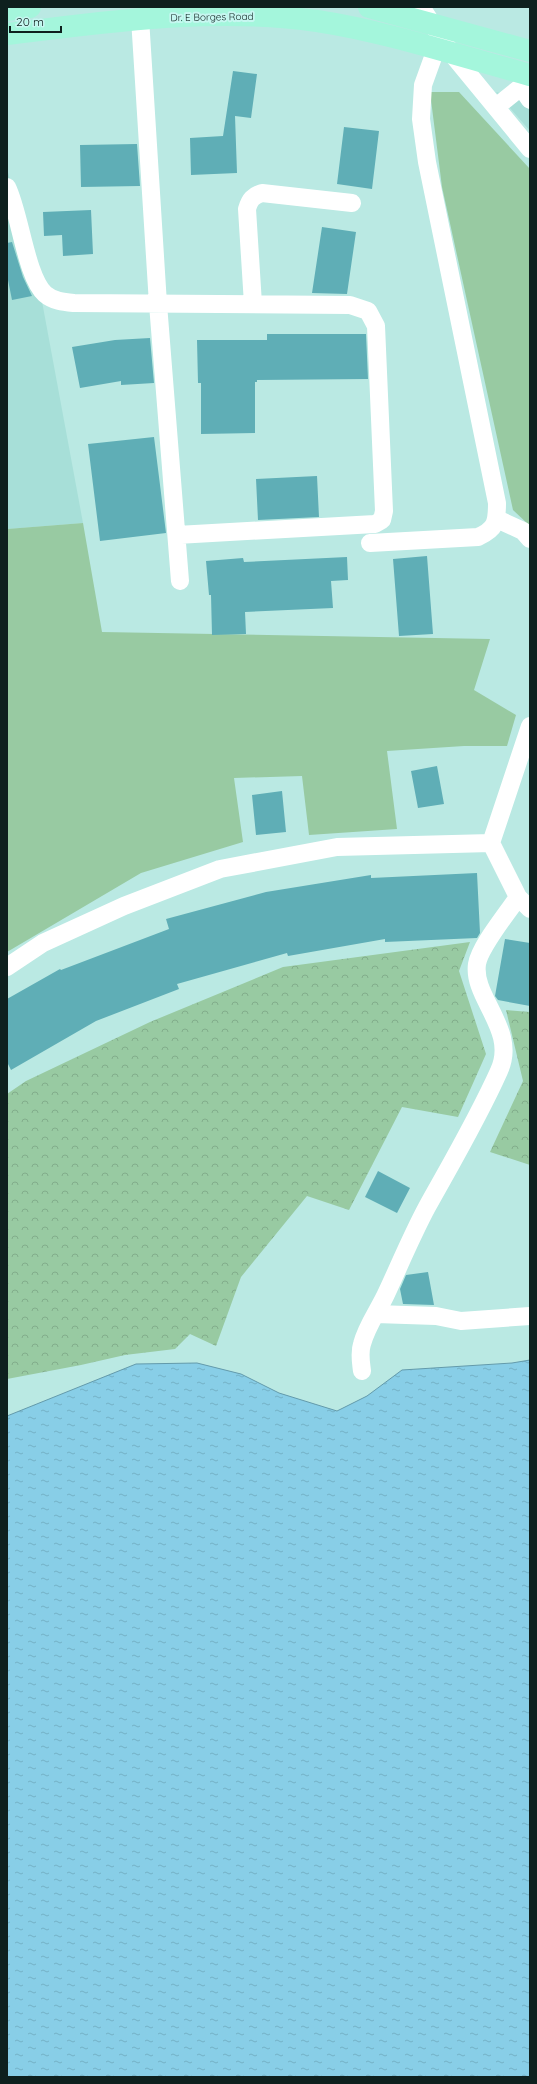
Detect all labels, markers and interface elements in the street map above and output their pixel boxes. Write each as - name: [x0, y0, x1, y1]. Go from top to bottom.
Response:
- scale bar: [10, 8, 61, 34]
- street label: Dr. E Borges Road: [170, 10, 254, 24]
- text: 20 m: [16, 14, 44, 29]

